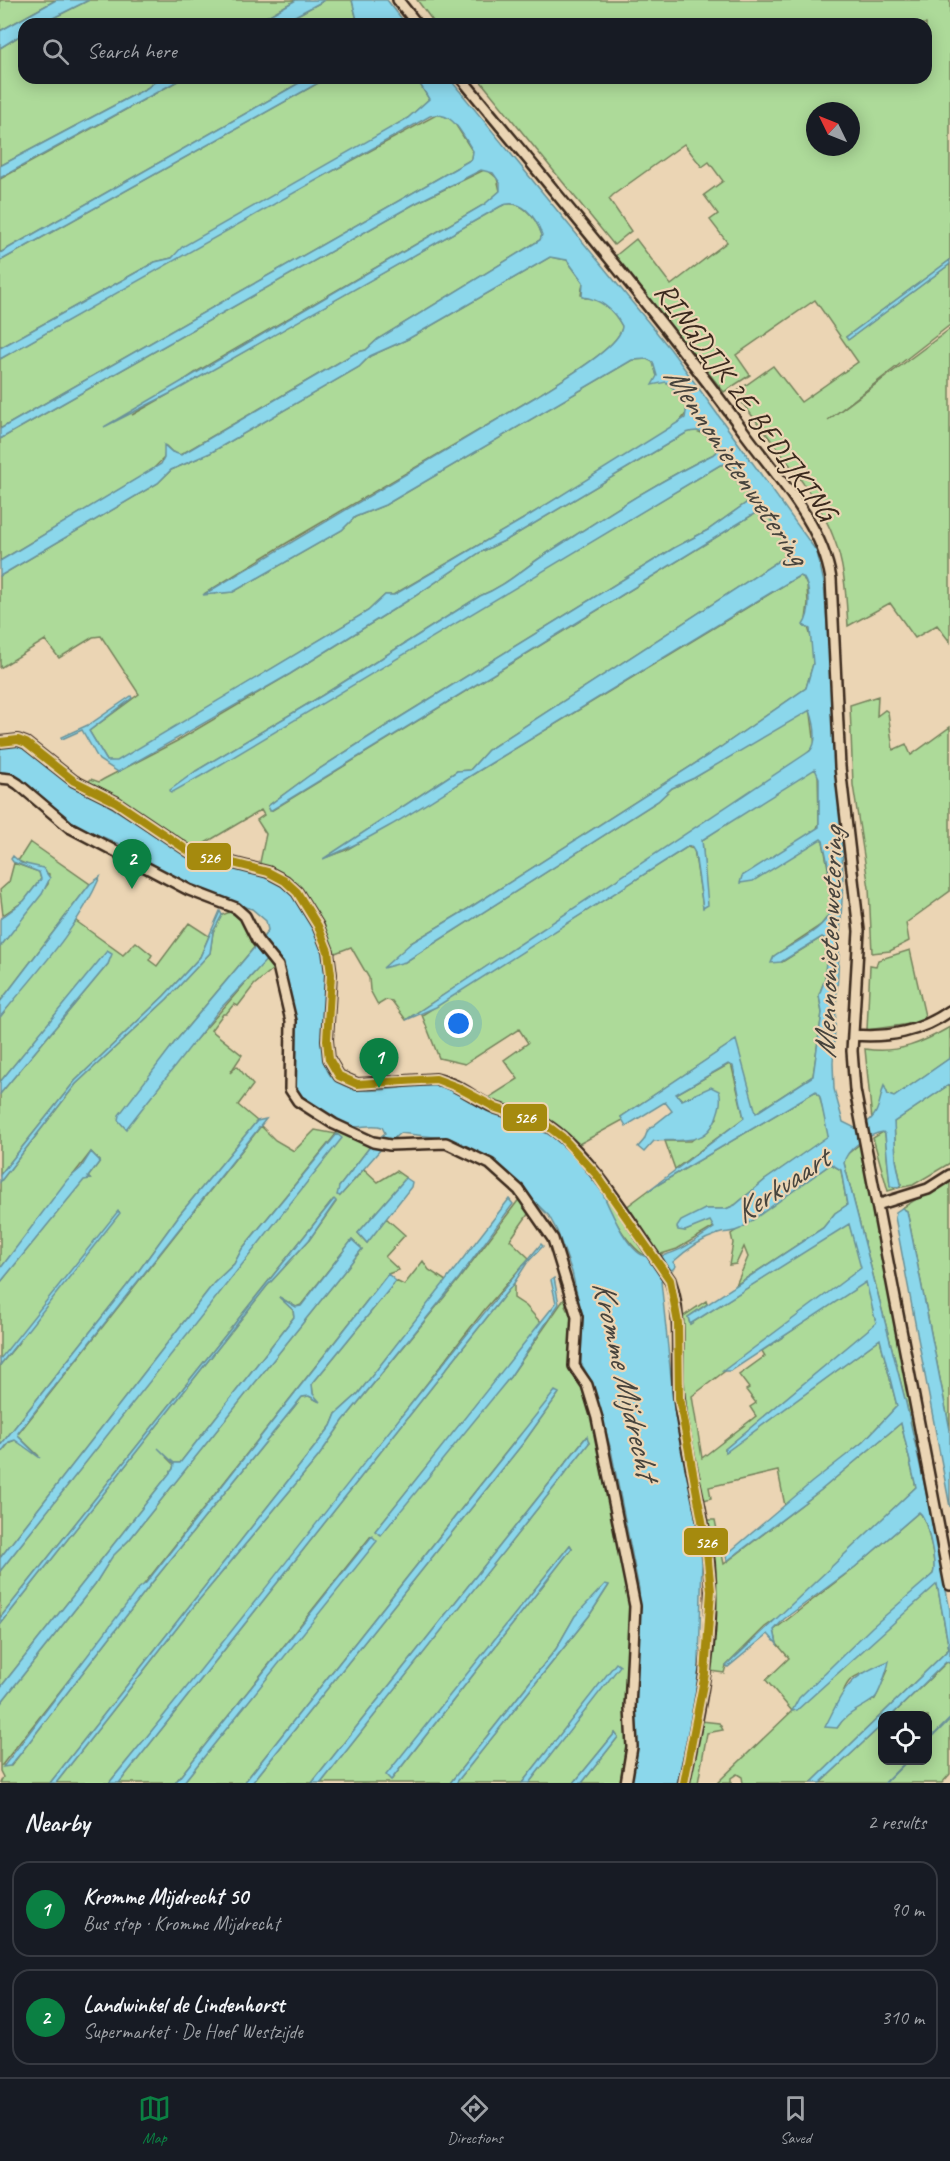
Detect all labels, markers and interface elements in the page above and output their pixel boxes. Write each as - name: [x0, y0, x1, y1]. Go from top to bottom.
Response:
- search box: [18, 18, 932, 84]
- icon: search: [39, 35, 72, 68]
- text: Search here: [87, 37, 177, 65]
- north arrow: [806, 102, 860, 156]
- street label: RINGDIJK 2E BEDIJKING: [647, 274, 848, 531]
- water label: Mennonietenwetering: [655, 358, 820, 575]
- water label: Mennonietenwetering: [804, 823, 853, 1059]
- pin: 2: [112, 840, 152, 889]
- line badge: 526: [186, 842, 232, 871]
- text: 526: [198, 848, 221, 868]
- your location: [444, 1009, 473, 1038]
- pin: 1: [360, 1038, 398, 1088]
- line badge: 526: [502, 1103, 548, 1132]
- text: 526: [514, 1108, 537, 1128]
- water label: Kerkvaart: [725, 1135, 842, 1232]
- water label: Kromme Mijdrecht: [583, 1277, 670, 1490]
- line badge: 526: [683, 1527, 729, 1556]
- text: 526: [695, 1533, 718, 1553]
- map controls: [878, 1711, 932, 1765]
- button: locate: [878, 1711, 932, 1765]
- text: Nearby: [24, 1806, 89, 1839]
- text: 2 results: [867, 1810, 926, 1835]
- text: Kromme Mijdrecht 50: [83, 1883, 248, 1911]
- text: 1: [41, 1897, 50, 1922]
- text: 90 m: [890, 1897, 924, 1922]
- text: Bus stop · Kromme Mijdrecht: [83, 1911, 280, 1936]
- text: Landwinkel de Lindenhorst: [83, 1991, 284, 2019]
- text: 2: [41, 2005, 50, 2030]
- text: 310 m: [881, 2005, 924, 2030]
- text: Supermarket · De Hoef Westzijde: [83, 2019, 303, 2044]
- tab: Map: [138, 2092, 171, 2148]
- tab: Directions: [447, 2092, 503, 2148]
- tab: Saved: [779, 2092, 812, 2148]

